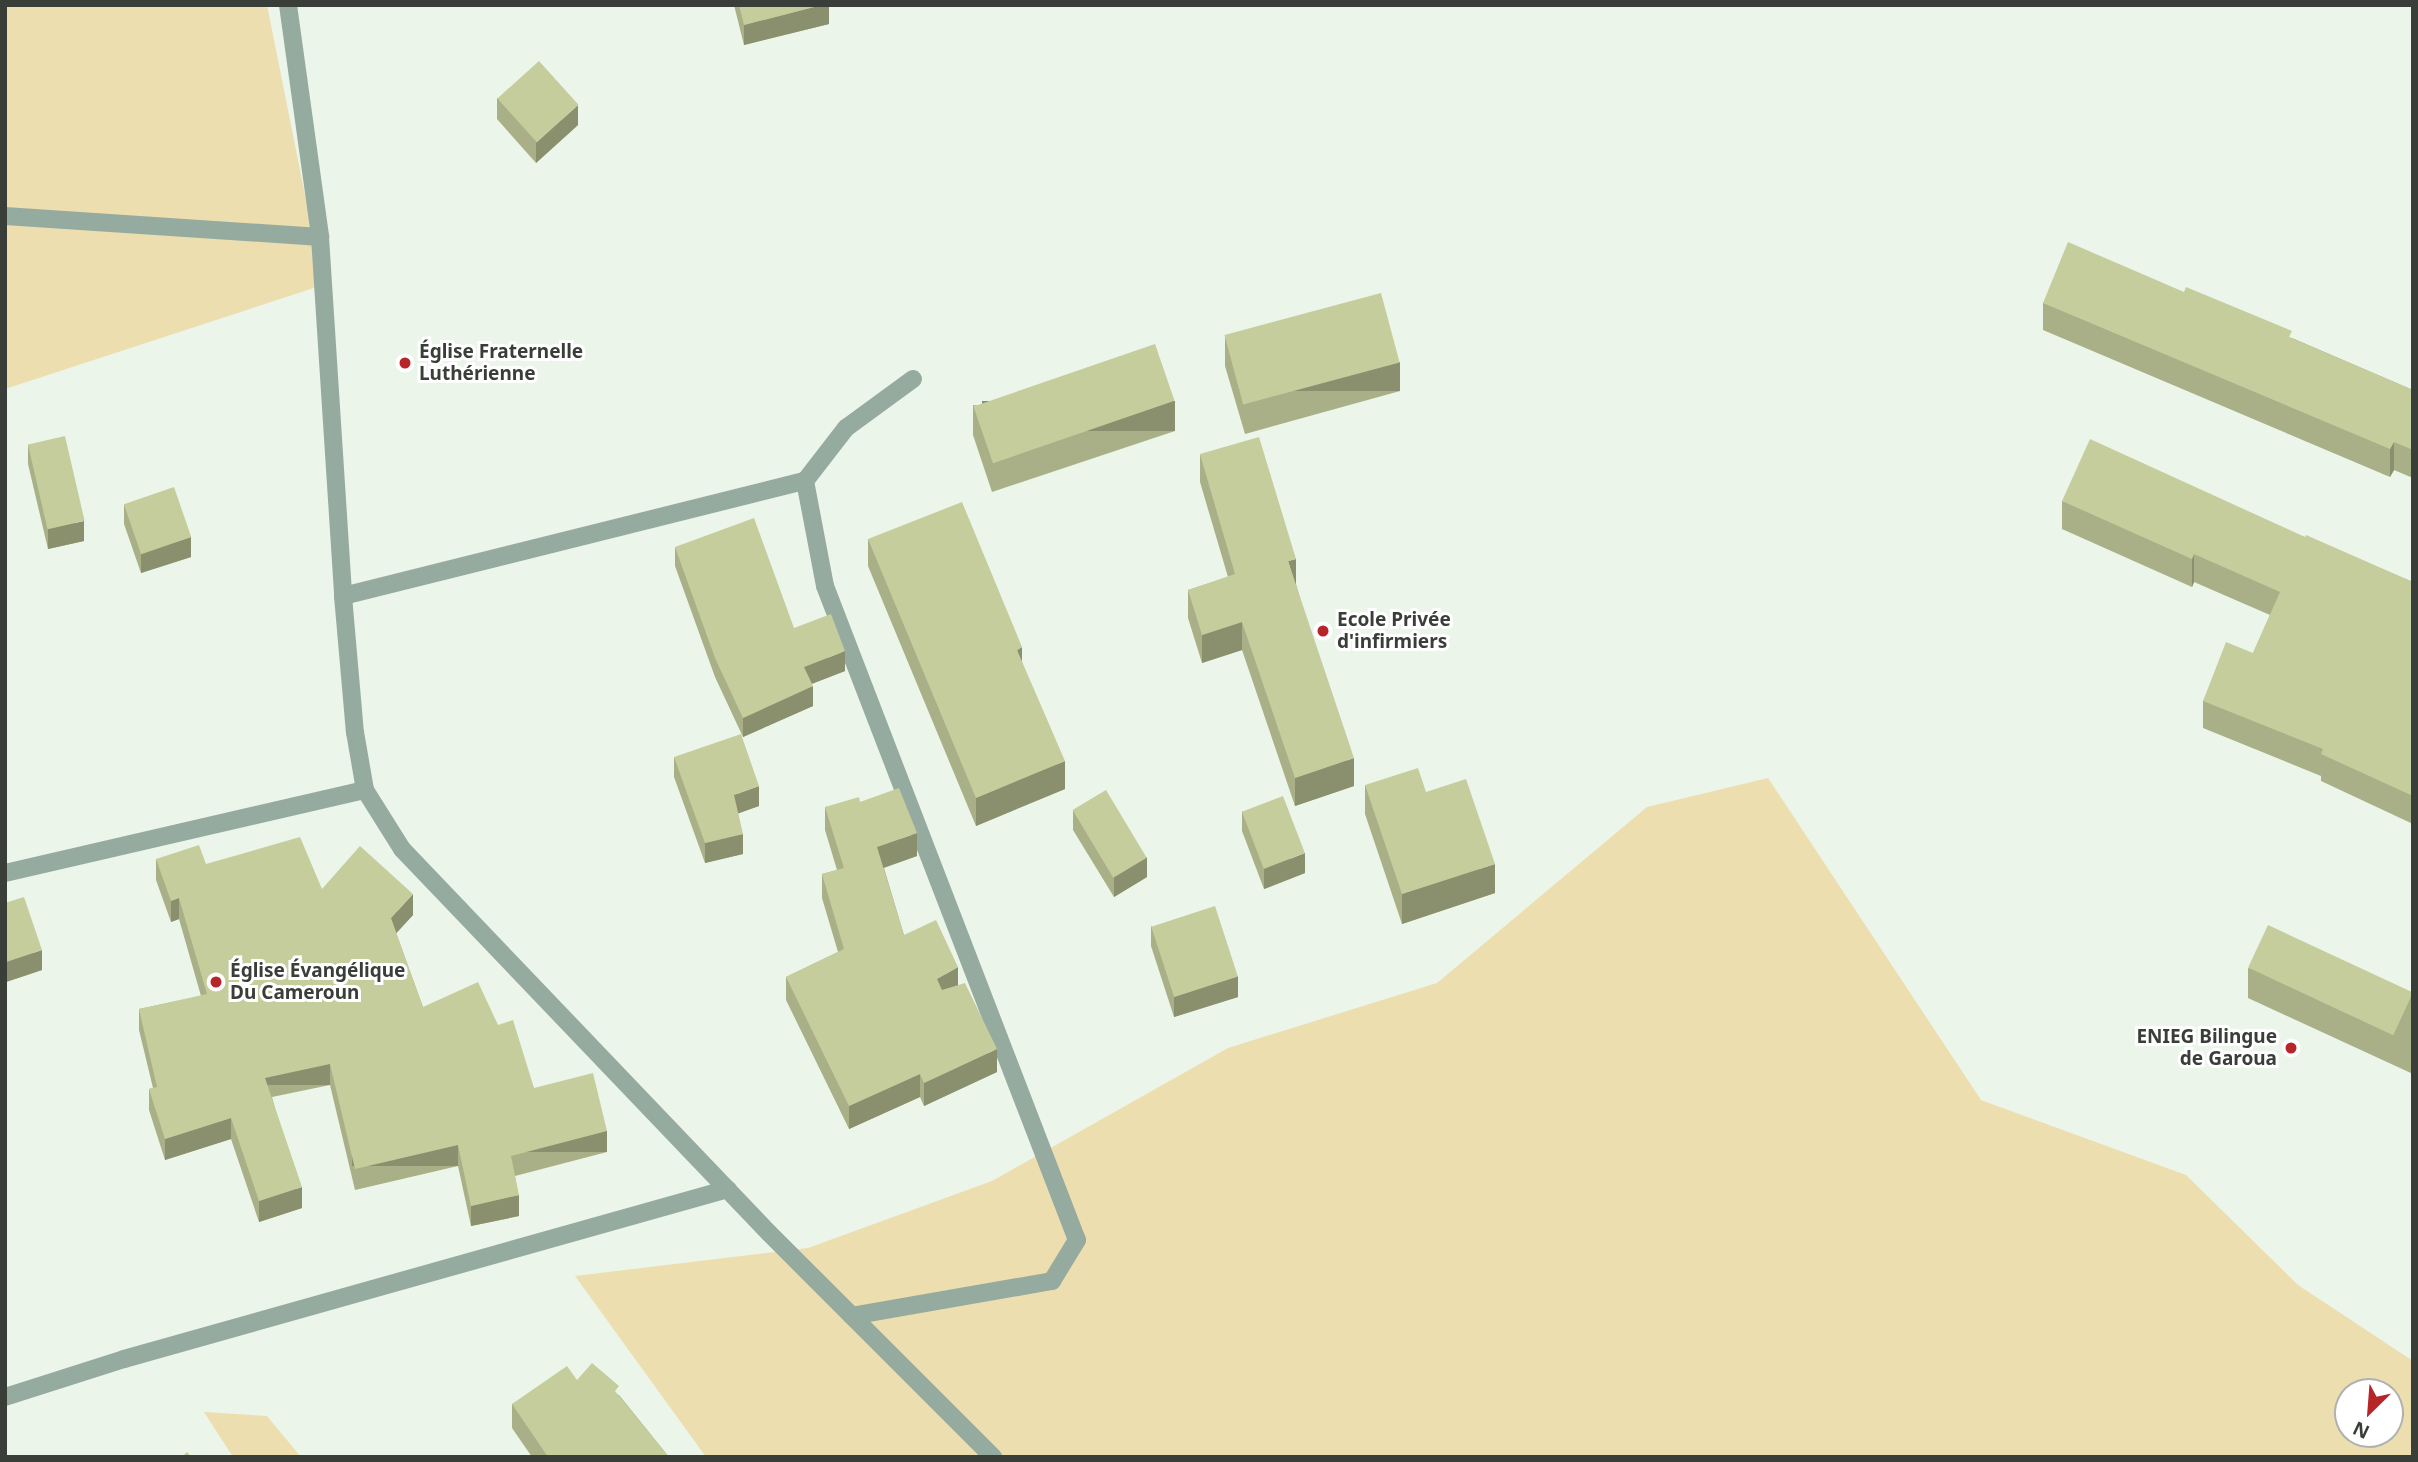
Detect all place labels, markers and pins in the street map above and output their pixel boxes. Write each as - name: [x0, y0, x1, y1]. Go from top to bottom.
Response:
- place label: Église Fraternelle Luthérienne: [419, 341, 583, 385]
- marker: Église Fraternelle Luthérienne: [397, 355, 413, 371]
- place label: Ecole Privée d'infirmiers: [1337, 609, 1451, 653]
- marker: Ecole Privée d'infirmiers: [1315, 623, 1331, 639]
- place label: Église Évangélique Du Cameroun: [230, 960, 405, 1004]
- marker: Église Évangélique Du Cameroun: [208, 974, 224, 990]
- place label: ENIEG Bilingue de Garoua: [2136, 1026, 2277, 1070]
- marker: ENIEG Bilingue de Garoua: [2283, 1040, 2299, 1056]

